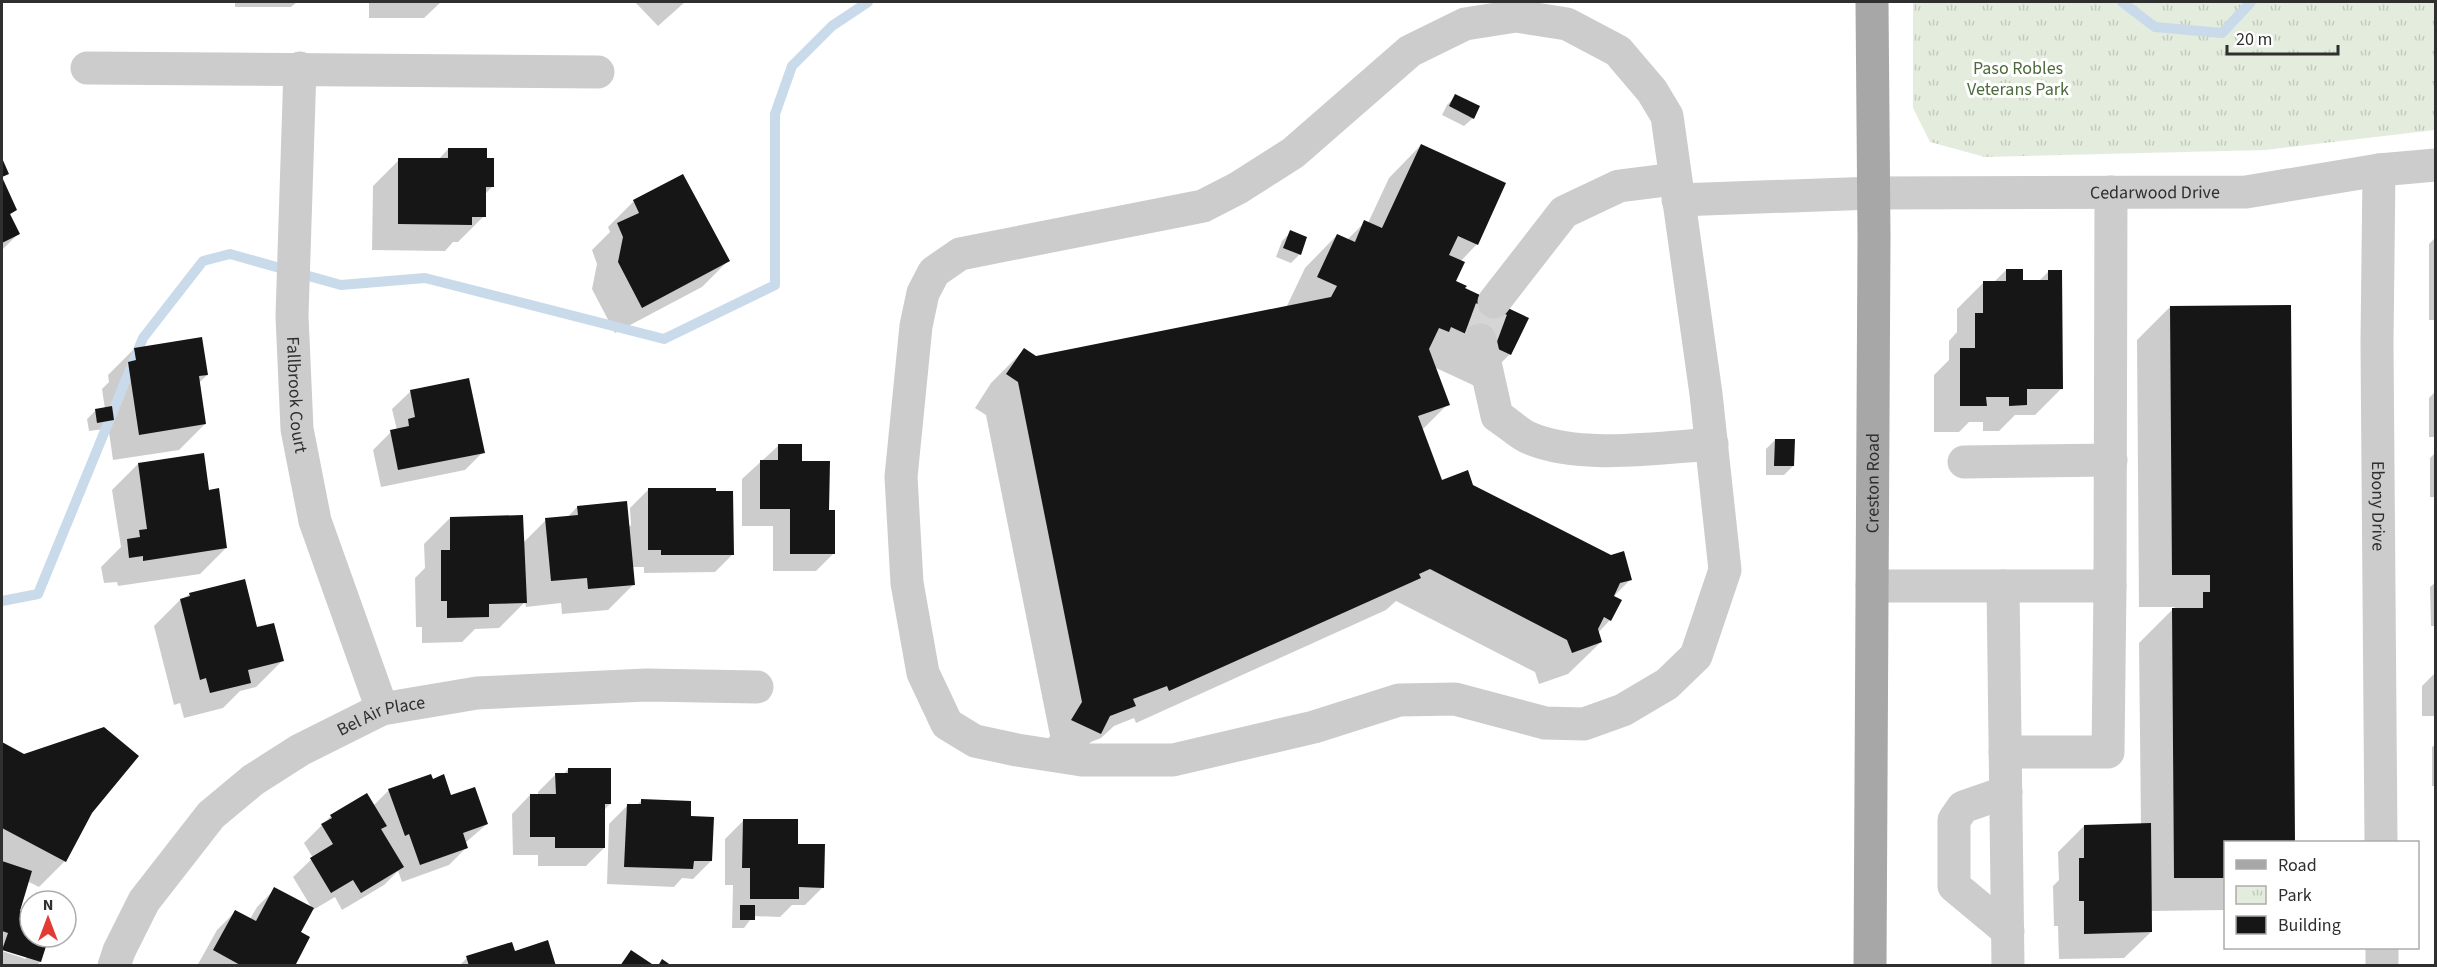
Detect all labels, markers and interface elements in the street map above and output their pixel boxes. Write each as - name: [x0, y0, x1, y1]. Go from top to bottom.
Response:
- scale bar: [2227, 18, 2338, 56]
- text: 20 m: [2236, 27, 2272, 52]
- park label: Paso Robles Veterans Park: [1967, 56, 2069, 102]
- street label: Cedarwood Drive: [2090, 180, 2220, 205]
- street label: Fallbrook Court: [280, 336, 313, 455]
- street label: Creston Road: [1860, 433, 1886, 533]
- street label: Ebony Drive: [2365, 461, 2391, 551]
- street label: Bel Air Place: [333, 690, 427, 743]
- legend: [2224, 841, 2419, 949]
- text: Road: [2278, 853, 2317, 878]
- text: Park: [2278, 883, 2312, 908]
- north arrow: [18, 889, 78, 949]
- text: N: [43, 894, 53, 916]
- text: Building: [2278, 913, 2341, 938]

